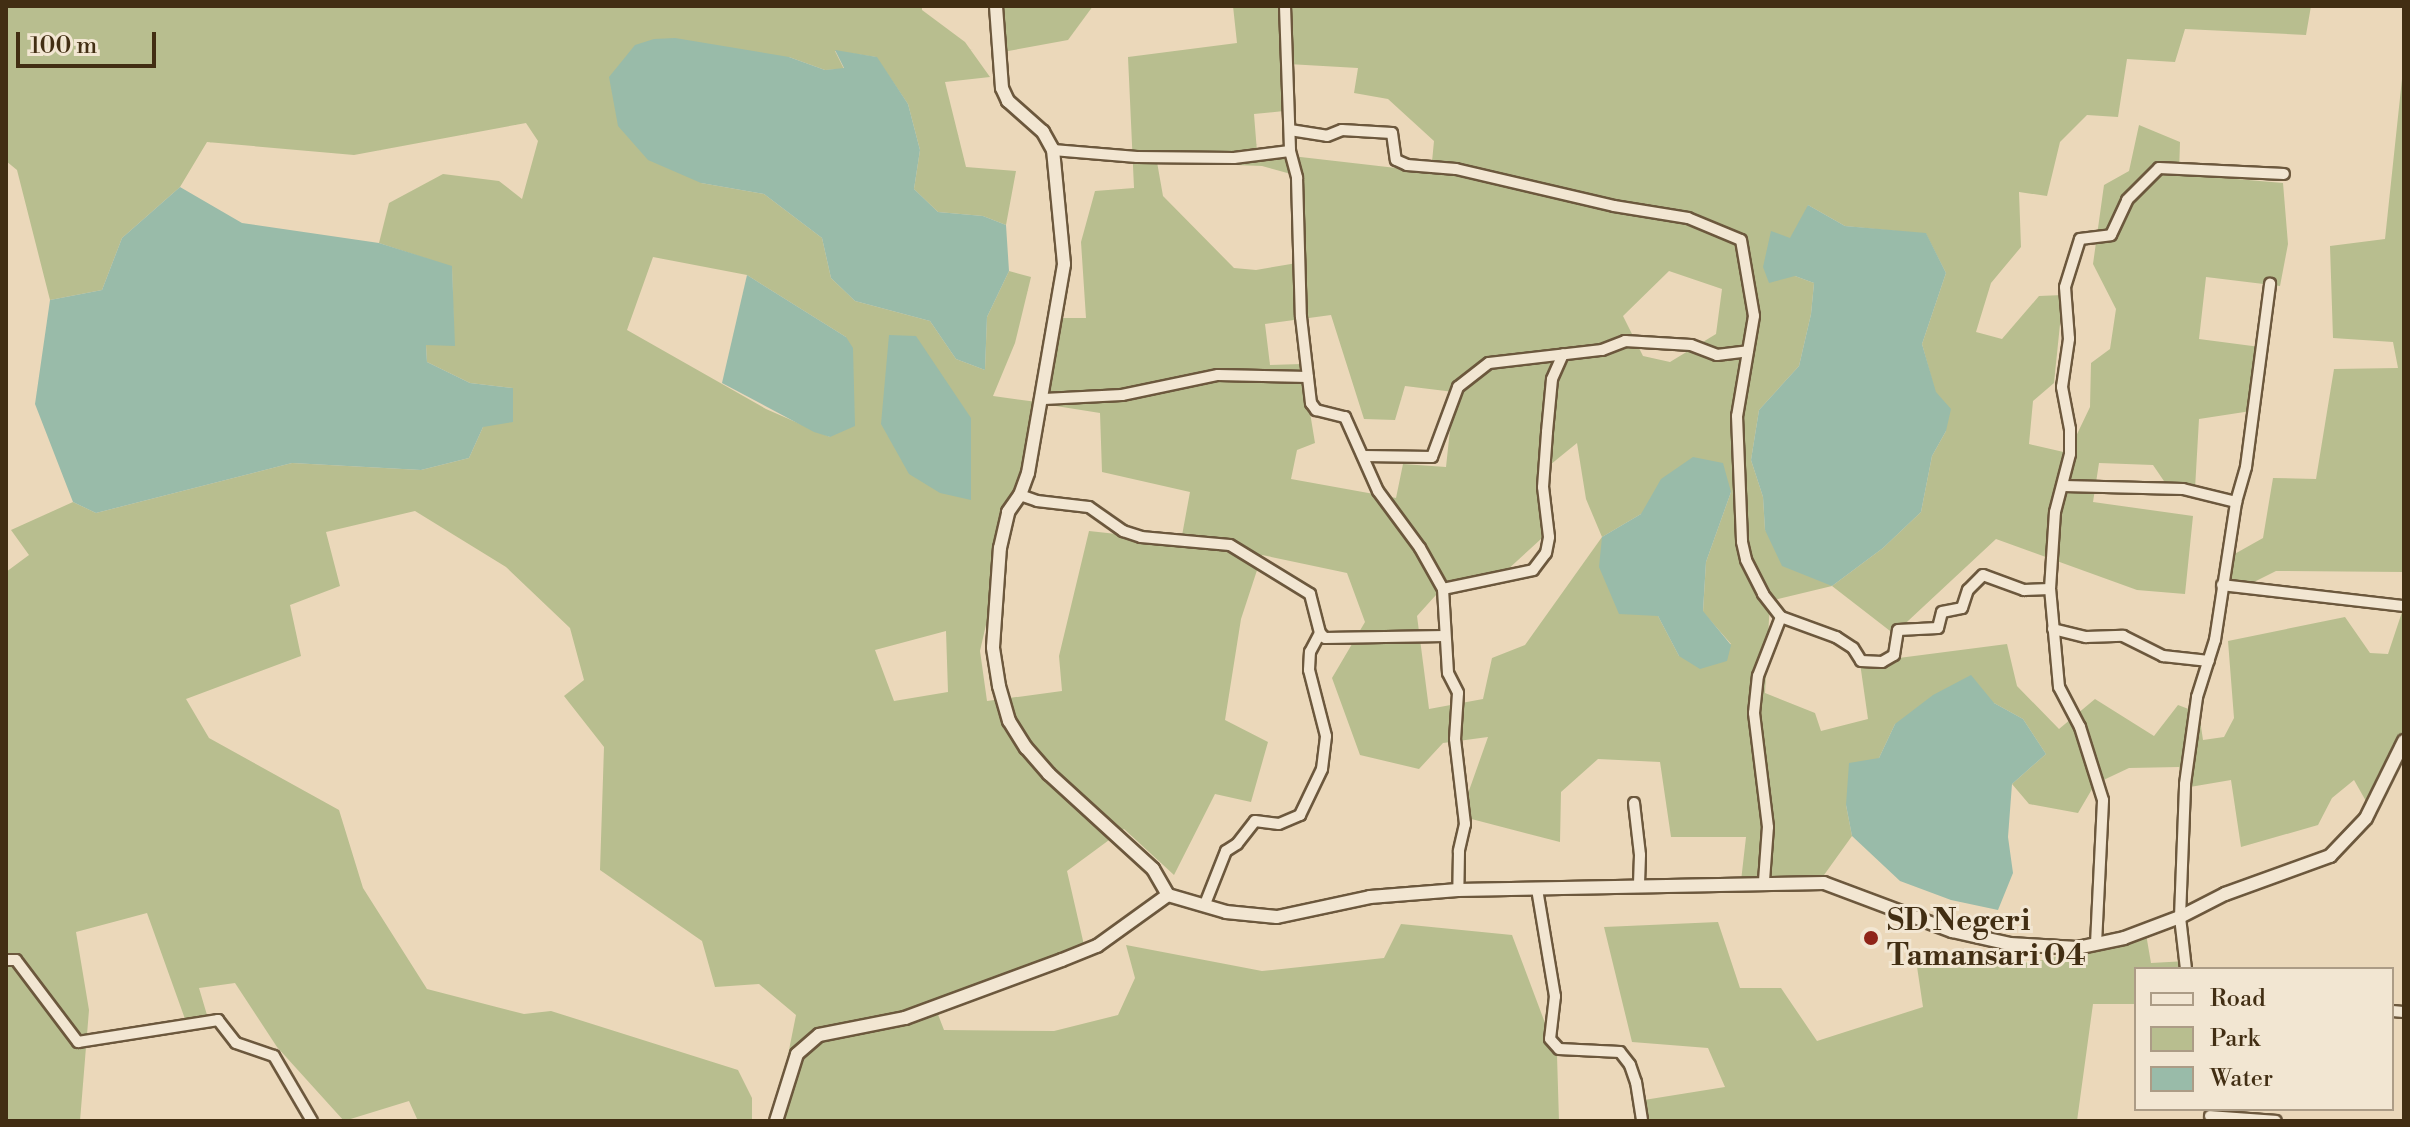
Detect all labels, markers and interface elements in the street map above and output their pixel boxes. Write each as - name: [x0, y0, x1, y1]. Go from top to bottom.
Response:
- scale bar: [20, 16, 160, 66]
- text: 100 m: [30, 31, 97, 61]
- place label: SD Negeri Tamansari 04: [1887, 903, 2086, 974]
- marker: SD Negeri Tamansari 04: [1862, 929, 1880, 947]
- legend: [2134, 967, 2394, 1111]
- text: Road: [2210, 984, 2266, 1014]
- text: Park: [2210, 1024, 2260, 1054]
- text: Water: [2210, 1064, 2273, 1094]

